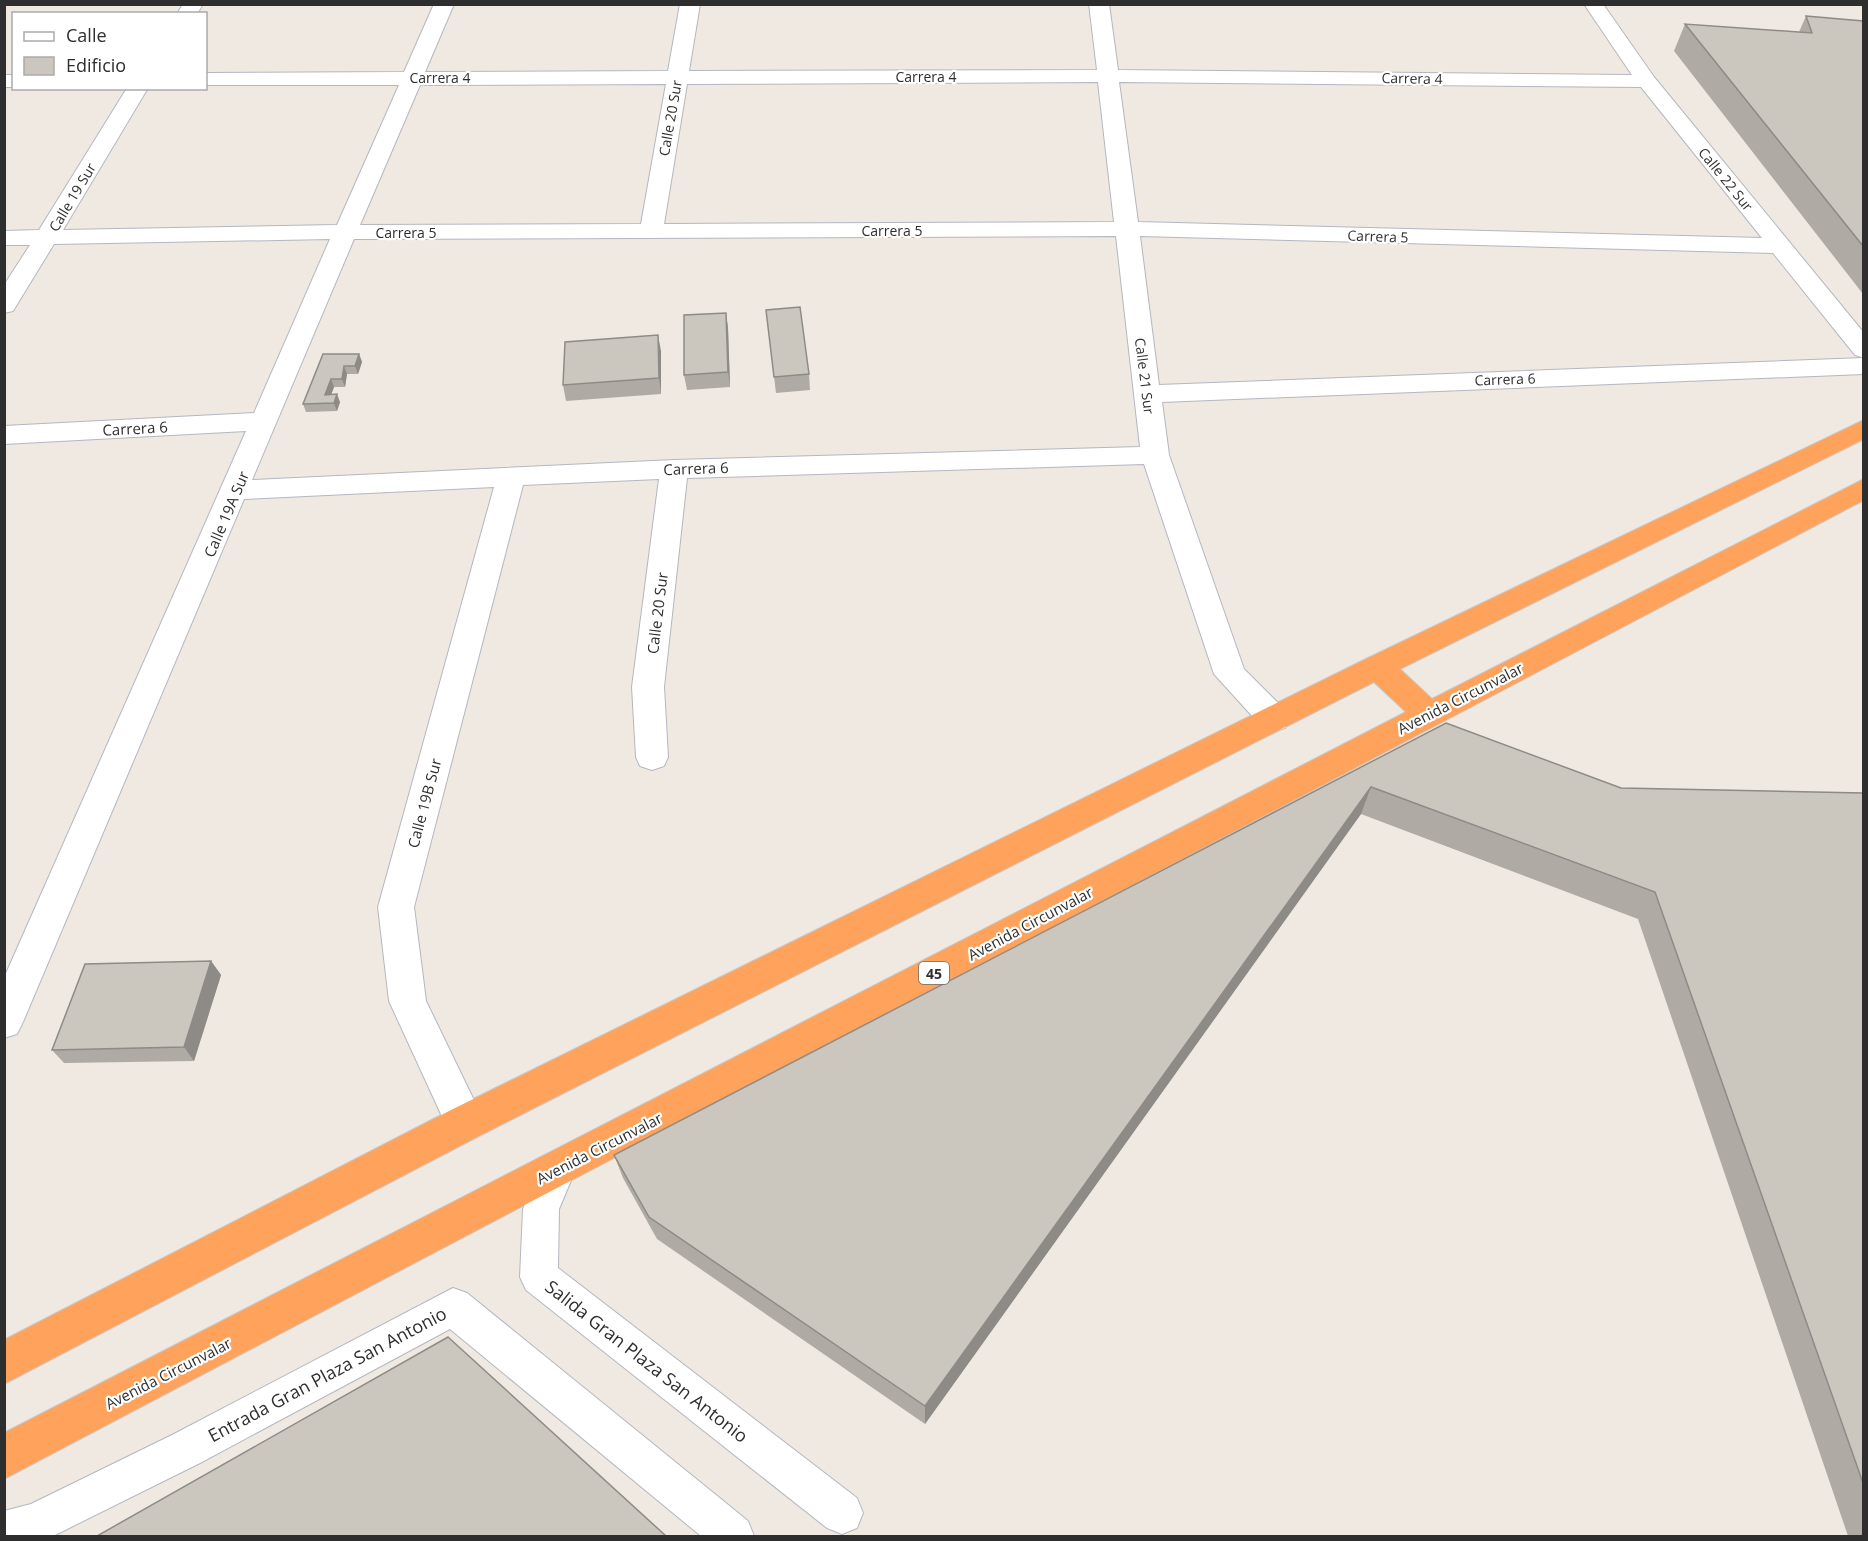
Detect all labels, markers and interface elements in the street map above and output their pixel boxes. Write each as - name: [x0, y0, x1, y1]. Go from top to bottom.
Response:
- legend: [12, 12, 207, 90]
- text: Calle: [66, 23, 107, 47]
- text: Edificio: [66, 53, 126, 77]
- street label: Carrera 4: [895, 67, 957, 86]
- street label: Carrera 4: [409, 68, 471, 87]
- street label: Carrera 4: [1381, 68, 1443, 88]
- street label: Calle 20 Sur: [654, 78, 686, 157]
- street label: Calle 22 Sur: [1694, 143, 1758, 215]
- street label: Calle 19 Sur: [44, 159, 100, 235]
- street label: Carrera 5: [861, 221, 923, 240]
- street label: Carrera 5: [375, 223, 437, 242]
- street label: Carrera 5: [1347, 225, 1409, 247]
- street label: Calle 21 Sur: [1131, 337, 1159, 416]
- street label: Carrera 6: [1474, 368, 1536, 390]
- street label: Carrera 6: [102, 416, 168, 440]
- street label: Carrera 6: [663, 457, 729, 479]
- street label: Calle 19A Sur: [199, 468, 253, 560]
- street label: Calle 20 Sur: [642, 571, 672, 655]
- street label: Avenida Circunvalar: [1394, 658, 1526, 738]
- street label: Calle 19B Sur: [402, 756, 446, 850]
- street label: Avenida Circunvalar: [964, 882, 1096, 964]
- road number: 45: [919, 962, 949, 984]
- street label: Avenida Circunvalar: [533, 1108, 665, 1188]
- street label: Salida Gran Plaza San Antonio: [541, 1274, 753, 1448]
- street label: Entrada Gran Plaza San Antonio: [204, 1301, 450, 1447]
- street label: Avenida Circunvalar: [102, 1333, 234, 1413]

